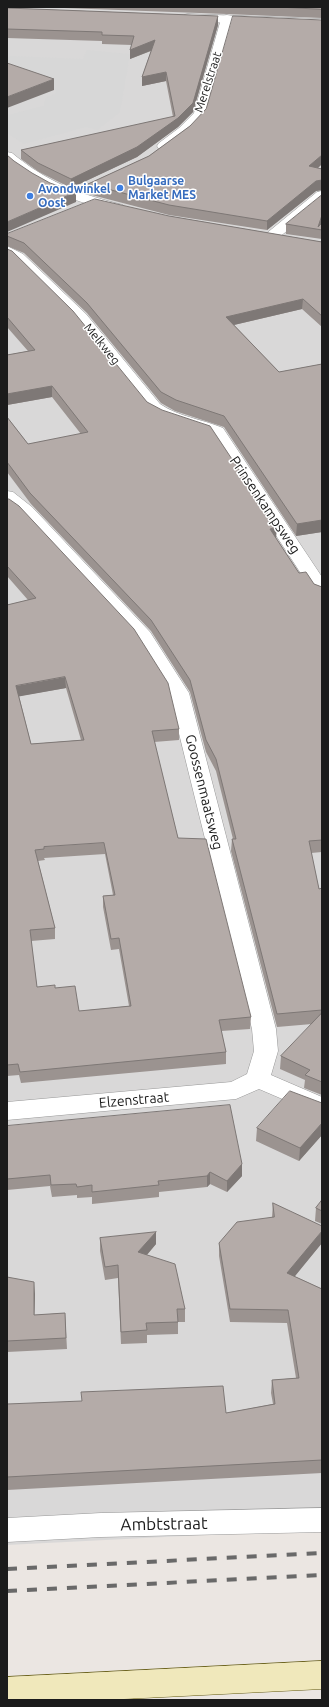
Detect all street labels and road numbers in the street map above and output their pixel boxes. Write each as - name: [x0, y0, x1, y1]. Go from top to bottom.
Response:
- street label: Merelstraat: [191, 50, 225, 114]
- street label: Melkweg: [81, 320, 123, 368]
- street label: Prinsenkampsweg: [226, 453, 304, 557]
- street label: Goossenmaatsweg: [182, 733, 226, 851]
- street label: Elzenstraat: [98, 1089, 170, 1111]
- street label: Ambtstraat: [120, 1513, 208, 1535]

